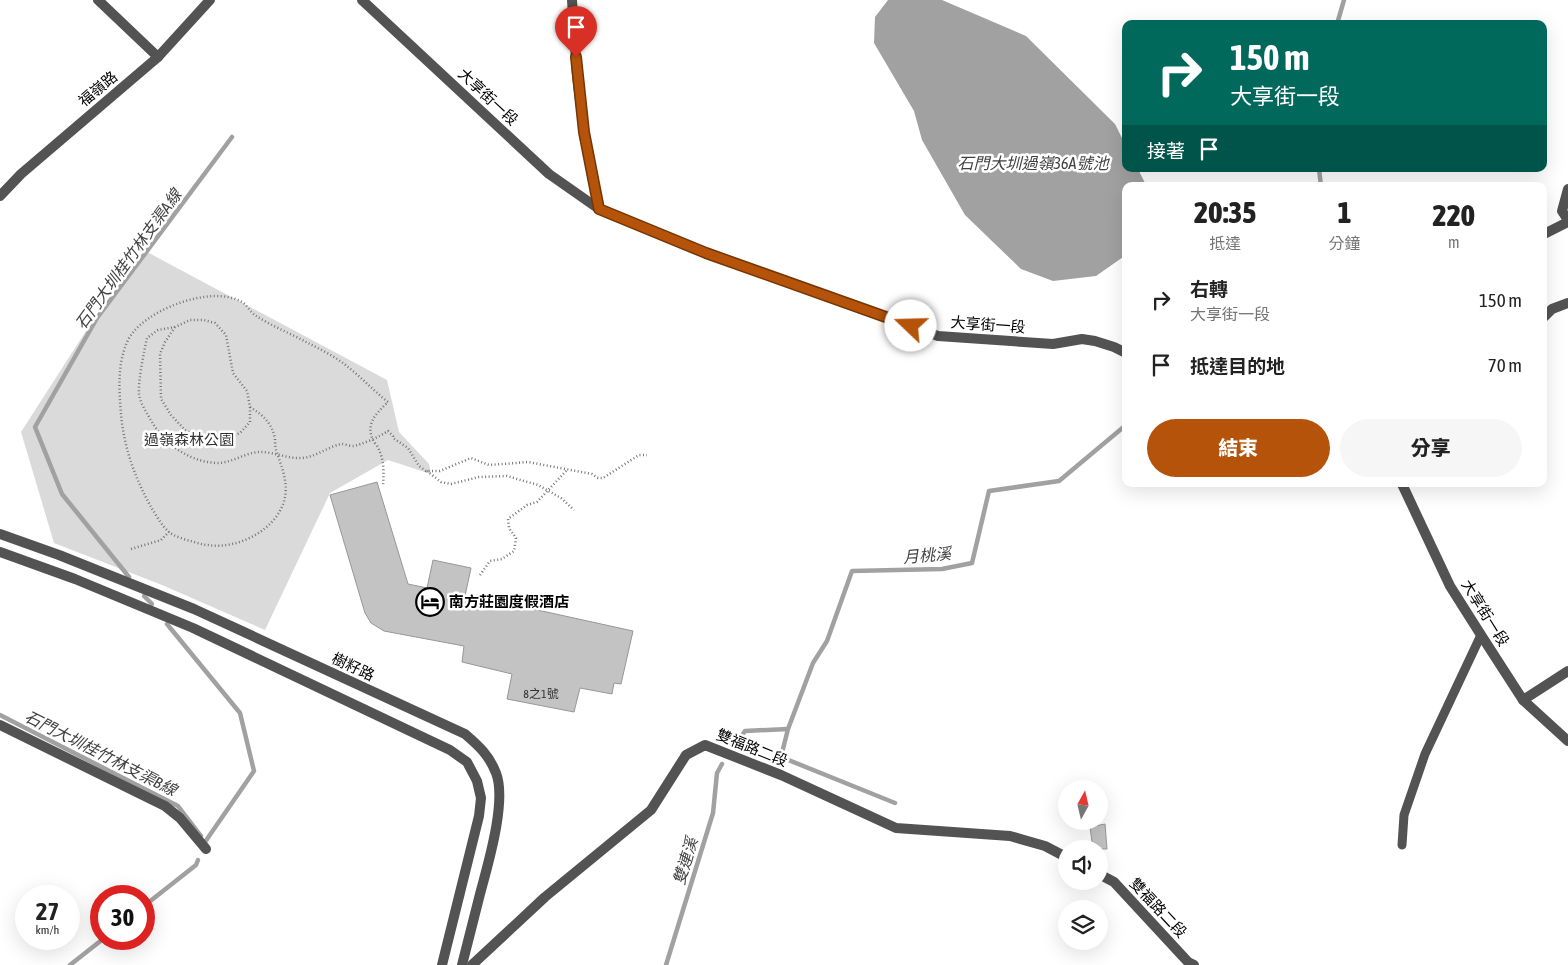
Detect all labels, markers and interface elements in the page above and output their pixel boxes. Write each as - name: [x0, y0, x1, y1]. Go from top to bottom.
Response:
- pin: [555, 6, 597, 57]
- icon: arrive: [562, 13, 590, 41]
- text: 150 m: [1230, 37, 1309, 77]
- icon: right: [1147, 40, 1212, 105]
- street label: 大享街一段: [455, 65, 522, 128]
- street label: 福嶺路: [75, 68, 120, 110]
- text: 大享街一段: [1230, 83, 1340, 109]
- icon: arrive: [1195, 135, 1223, 163]
- text: 接著: [1147, 140, 1185, 162]
- water label: 石門大圳過嶺36A號池: [958, 154, 1110, 172]
- water label: 石門大圳桂竹林支渠A線: [71, 184, 186, 332]
- text: 20:35: [1194, 195, 1256, 229]
- text: 1: [1337, 195, 1352, 229]
- text: 220: [1433, 198, 1475, 232]
- text: m: [1448, 233, 1460, 251]
- text: 抵達: [1209, 234, 1241, 252]
- text: 分鐘: [1329, 234, 1361, 252]
- text: 右轉: [1190, 278, 1228, 300]
- icon: right: [1147, 286, 1175, 314]
- text: 150 m: [1479, 289, 1522, 311]
- position arrow: [884, 299, 936, 351]
- text: 大享街一段: [1190, 305, 1270, 323]
- street label: 大享街一段: [950, 313, 1026, 336]
- icon: arrive: [1147, 351, 1175, 379]
- text: 70 m: [1488, 354, 1522, 376]
- text: 抵達目的地: [1190, 355, 1285, 377]
- button: 結束: [1147, 419, 1330, 477]
- button: 分享: [1340, 419, 1522, 477]
- park label: 過嶺森林公園: [144, 431, 234, 448]
- water label: 月桃溪: [902, 544, 954, 566]
- street label: 大享街一段: [1458, 576, 1513, 649]
- hotel icon: 南方莊園度假酒店: [415, 587, 445, 617]
- place label: 南方莊園度假酒店: [449, 593, 569, 610]
- street label: 樹籽路: [329, 649, 377, 684]
- house number: 8之1號: [523, 687, 559, 701]
- water label: 石門大圳桂竹林支渠B線: [22, 707, 182, 800]
- street label: 雙福路二段: [714, 726, 790, 769]
- north arrow: [1058, 780, 1108, 830]
- map controls: [1058, 780, 1108, 950]
- water label: 雙連溪: [669, 834, 701, 887]
- button: sound: [1058, 840, 1108, 890]
- street label: 雙福路二段: [1127, 874, 1190, 941]
- speed limit sign: 30: [90, 885, 155, 950]
- text: 27: [36, 897, 59, 925]
- button: layers: [1058, 900, 1108, 950]
- text: km/h: [36, 923, 59, 937]

